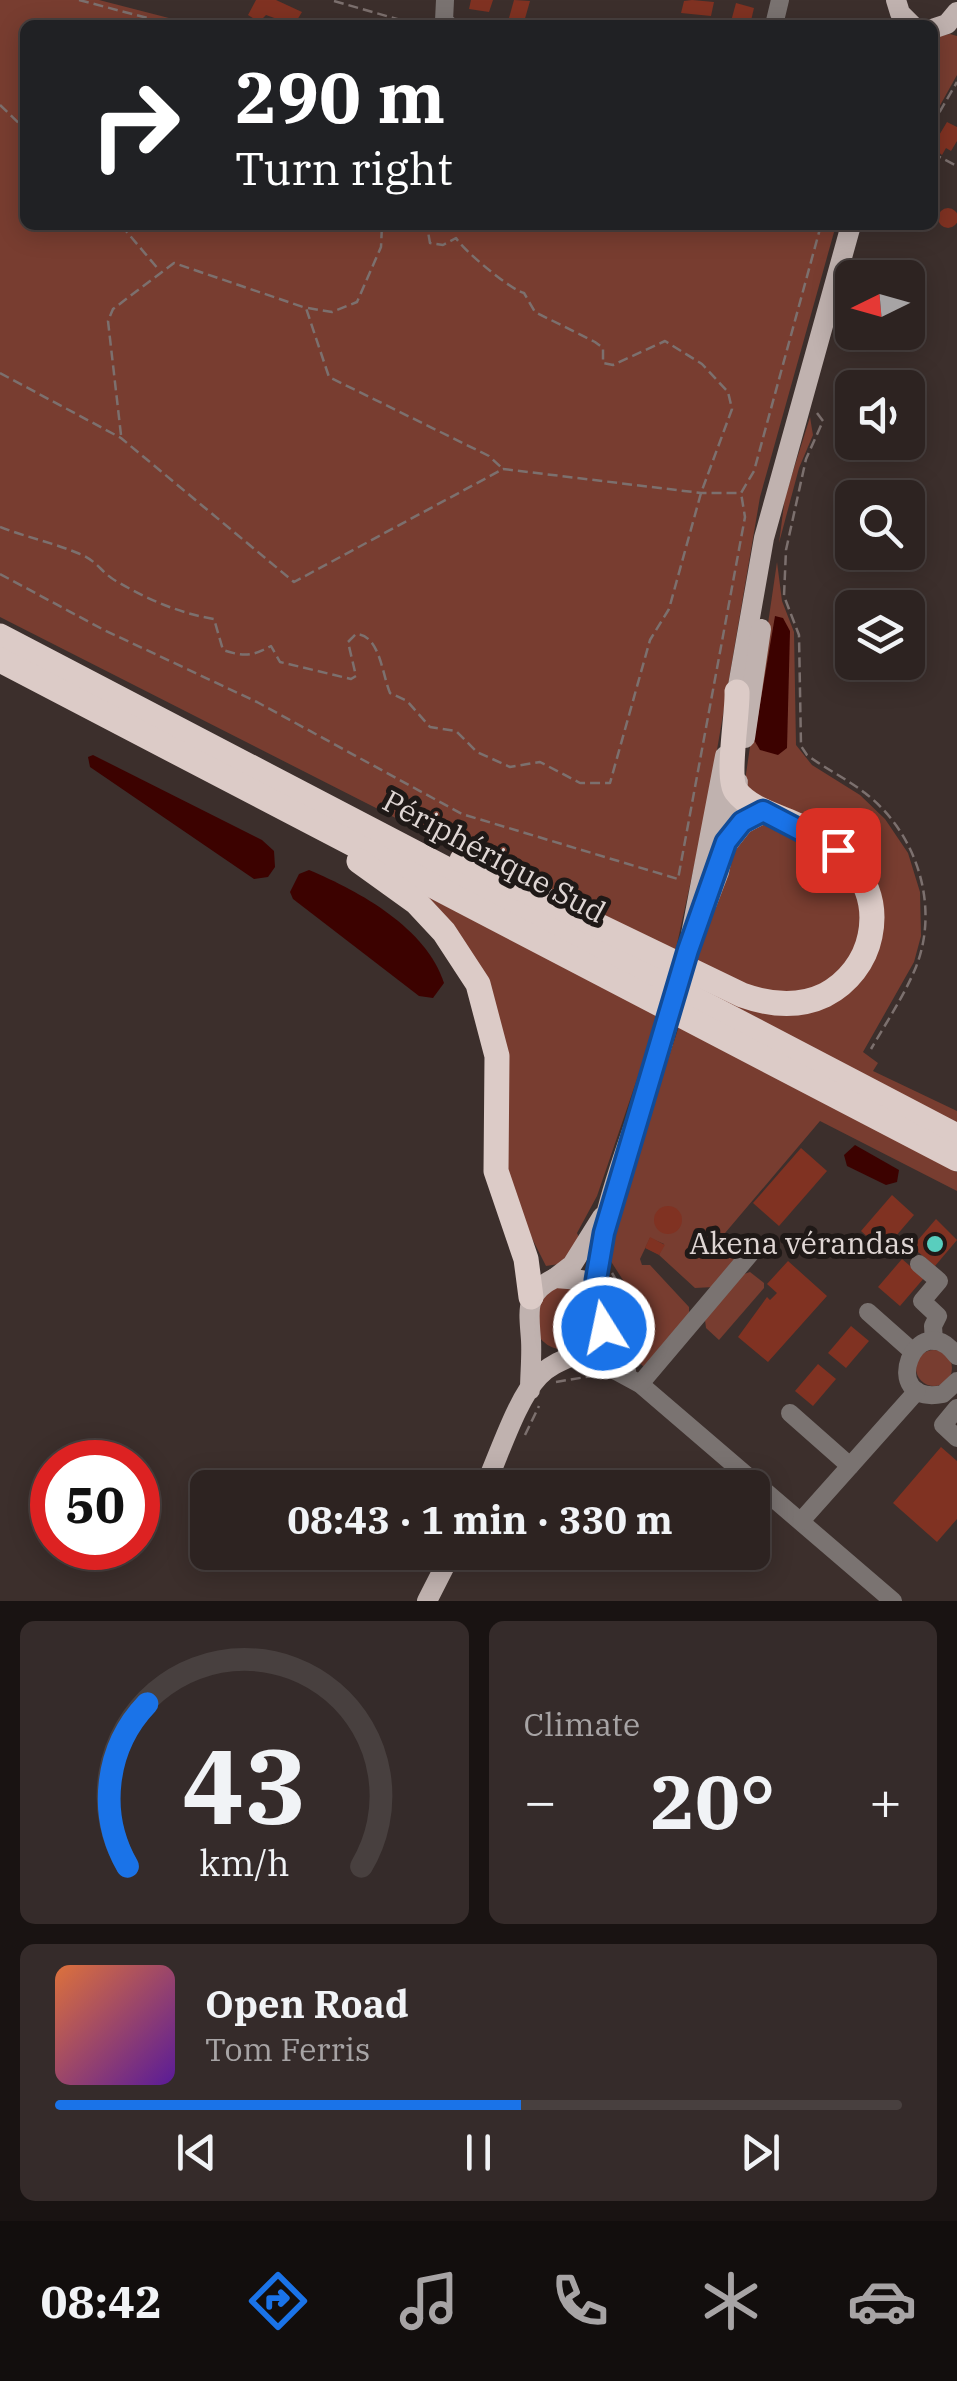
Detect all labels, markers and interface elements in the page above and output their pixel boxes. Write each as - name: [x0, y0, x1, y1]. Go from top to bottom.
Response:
- text: 290 m: [235, 51, 445, 142]
- icon: right: [70, 60, 200, 190]
- text: Turn right: [235, 139, 453, 197]
- north arrow: [835, 260, 925, 350]
- map controls: [835, 260, 925, 680]
- button: sound: [835, 370, 925, 460]
- button: search: [835, 480, 925, 570]
- button: layers: [835, 590, 925, 680]
- street label: Périphérique Sud: [377, 781, 613, 931]
- pin: [796, 808, 881, 893]
- icon: arrive: [811, 823, 866, 878]
- place label: Akena vérandas: [689, 1223, 915, 1262]
- marker: Akena vérandas: [924, 1233, 946, 1255]
- position arrow: [552, 1276, 656, 1380]
- speed limit sign: 50: [30, 1440, 160, 1570]
- text: 08:43 · 1 min · 330 m: [287, 1495, 673, 1544]
- text: Climate: [524, 1703, 640, 1745]
- text: 43: [182, 1717, 307, 1853]
- text: 20°: [650, 1752, 775, 1850]
- text: −: [524, 1765, 557, 1836]
- text: +: [869, 1765, 902, 1836]
- text: km/h: [199, 1839, 289, 1886]
- text: Open Road: [205, 1979, 409, 2028]
- text: Tom Ferris: [205, 2028, 370, 2070]
- icon: previous: [169, 2125, 224, 2180]
- icon: pause: [451, 2125, 506, 2180]
- icon: next: [733, 2125, 788, 2180]
- icon: directions: [243, 2266, 313, 2336]
- icon: music: [394, 2266, 464, 2336]
- icon: phone: [545, 2266, 615, 2336]
- icon: climate: [696, 2266, 766, 2336]
- icon: car: [847, 2266, 917, 2336]
- text: 08:42: [40, 2272, 162, 2330]

